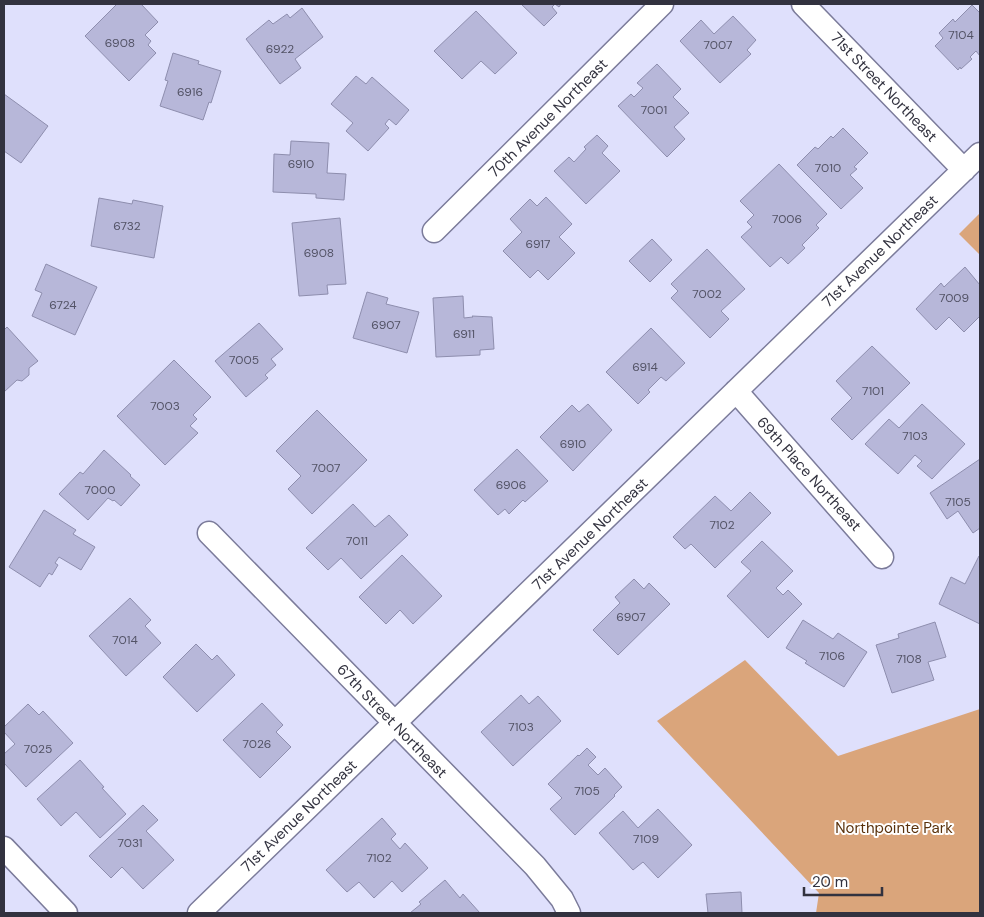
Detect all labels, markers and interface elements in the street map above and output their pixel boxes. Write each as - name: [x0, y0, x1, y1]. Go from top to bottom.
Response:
- house number: 7104: [948, 27, 974, 43]
- street label: 71st Street Northeast: [826, 28, 942, 146]
- house number: 6908: [105, 35, 135, 51]
- house number: 7007: [704, 37, 732, 53]
- house number: 6922: [266, 41, 294, 57]
- street label: 70th Avenue Northeast: [484, 54, 612, 182]
- house number: 6916: [177, 84, 203, 100]
- house number: 7001: [641, 102, 667, 118]
- house number: 6910: [288, 156, 314, 172]
- house number: 7010: [815, 160, 841, 176]
- street label: 71st Avenue Northeast: [818, 190, 942, 312]
- house number: 7006: [772, 211, 802, 227]
- house number: 6732: [113, 218, 141, 234]
- house number: 6917: [526, 236, 550, 252]
- house number: 6908: [304, 245, 334, 261]
- house number: 7002: [692, 286, 722, 302]
- house number: 7009: [939, 290, 969, 306]
- house number: 6724: [49, 297, 77, 313]
- house number: 6907: [371, 317, 401, 333]
- house number: 6911: [453, 326, 475, 342]
- house number: 7005: [229, 352, 259, 368]
- house number: 6914: [632, 359, 658, 375]
- house number: 7101: [862, 383, 884, 399]
- house number: 7003: [150, 398, 180, 414]
- street label: 69th Place Northeast: [752, 413, 866, 536]
- house number: 7103: [902, 428, 928, 444]
- house number: 6910: [560, 436, 586, 452]
- house number: 7007: [312, 460, 340, 476]
- street label: 71st Avenue Northeast: [528, 473, 652, 595]
- house number: 6906: [496, 477, 526, 493]
- house number: 7000: [85, 482, 115, 498]
- house number: 7105: [945, 494, 971, 510]
- house number: 7102: [709, 517, 735, 533]
- house number: 7011: [346, 533, 368, 549]
- house number: 6907: [616, 609, 646, 625]
- house number: 7014: [112, 632, 138, 648]
- house number: 7106: [819, 648, 845, 664]
- house number: 7108: [896, 651, 922, 667]
- street label: 67th Street Northeast: [332, 660, 452, 782]
- house number: 7103: [508, 719, 534, 735]
- house number: 7026: [243, 736, 271, 752]
- house number: 7025: [24, 741, 52, 757]
- street label: 71st Avenue Northeast: [237, 755, 361, 877]
- house number: 7105: [574, 783, 600, 799]
- park label: Northpointe Park: [835, 818, 953, 838]
- house number: 7109: [633, 831, 659, 847]
- house number: 7031: [117, 835, 143, 851]
- house number: 7102: [366, 850, 392, 866]
- scale bar: [804, 864, 882, 896]
- text: 20 m: [812, 872, 848, 892]

